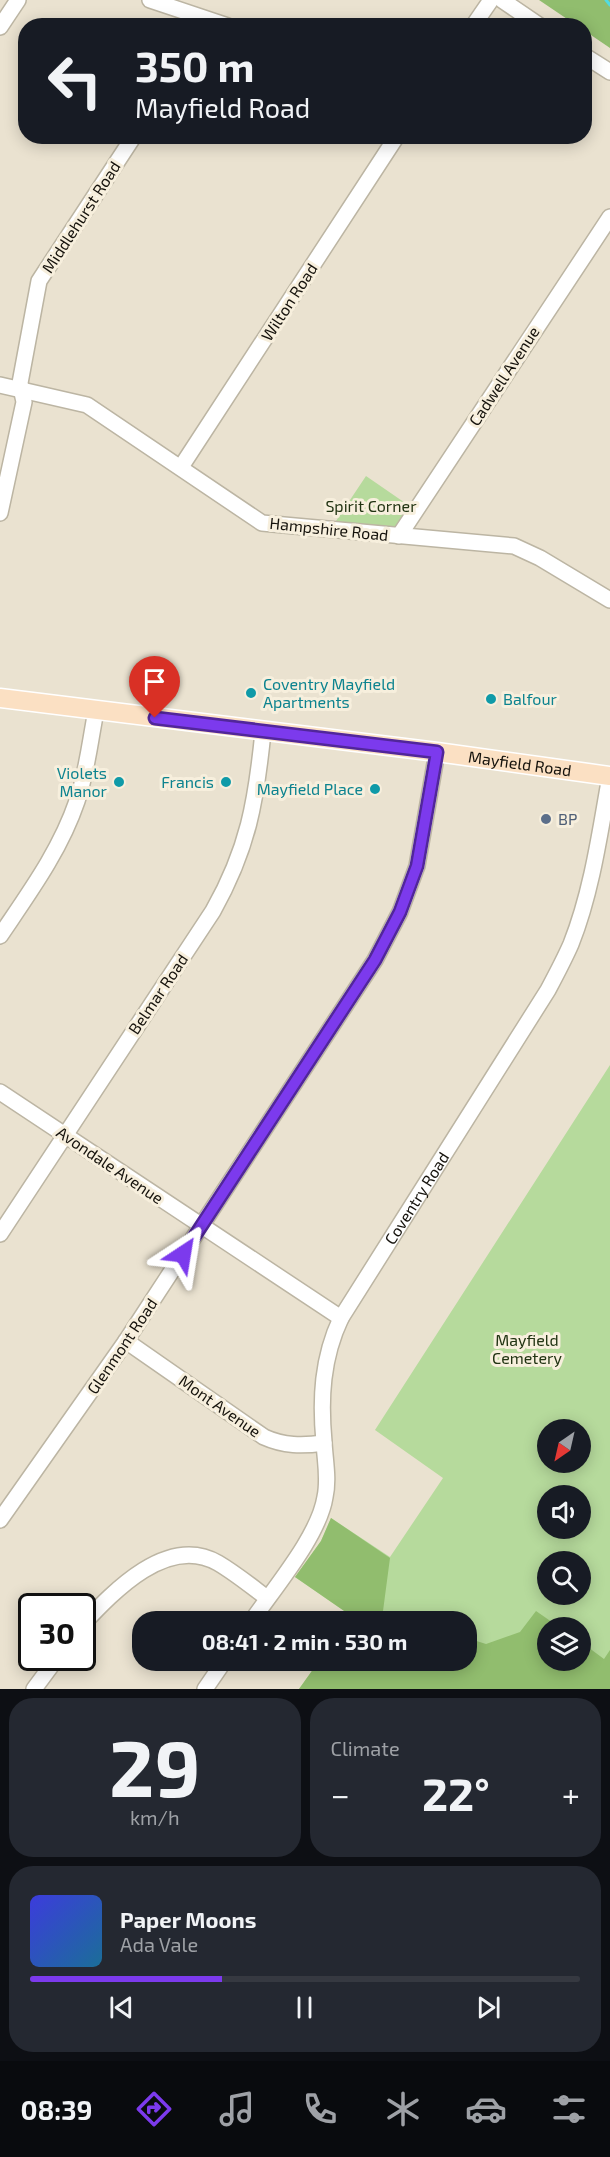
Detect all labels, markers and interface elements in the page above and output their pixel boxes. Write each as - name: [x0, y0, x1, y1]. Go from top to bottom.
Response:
- text: 350 m: [135, 40, 255, 90]
- icon: left: [36, 42, 114, 120]
- text: Mayfield Road: [135, 91, 310, 123]
- street label: Middlehurst Road: [37, 157, 124, 276]
- street label: Wilton Road: [256, 259, 321, 344]
- street label: Cadwell Avenue: [464, 322, 543, 429]
- park label: Spirit Corner: [325, 496, 417, 515]
- street label: Hampshire Road: [269, 513, 389, 544]
- pin: [129, 656, 180, 718]
- icon: arrive: [138, 665, 171, 698]
- place label: Coventry Mayfield Apartments: [263, 674, 395, 711]
- marker: Coventry Mayfield Apartments: [244, 686, 258, 700]
- place label: Balfour: [503, 689, 558, 708]
- marker: Balfour: [484, 692, 498, 706]
- street label: Mayfield Road: [467, 746, 573, 780]
- place label: Violets Manor: [57, 763, 108, 800]
- place label: Francis: [161, 772, 214, 791]
- marker: Violets Manor: [112, 775, 126, 789]
- marker: Francis: [219, 775, 233, 789]
- place label: Mayfield Place: [257, 779, 363, 798]
- marker: Mayfield Place: [368, 782, 382, 796]
- place label: BP: [558, 809, 577, 828]
- marker: BP: [539, 812, 553, 826]
- street label: Belmar Road: [124, 950, 191, 1037]
- street label: Avondale Avenue: [53, 1122, 167, 1207]
- street label: Coventry Road: [380, 1148, 452, 1248]
- position arrow: [151, 1222, 215, 1286]
- street label: Glenmont Road: [83, 1294, 161, 1397]
- park label: Mayfield Cemetery: [492, 1330, 562, 1367]
- street label: Mont Avenue: [176, 1370, 265, 1441]
- north arrow: [537, 1419, 591, 1473]
- map controls: [537, 1419, 591, 1671]
- button: sound: [537, 1485, 591, 1539]
- button: search: [537, 1551, 591, 1605]
- speed limit sign: 30: [18, 1593, 96, 1671]
- button: layers: [537, 1617, 591, 1671]
- text: 08:41 · 2 min · 530 m: [202, 1628, 407, 1654]
- text: 29: [109, 1719, 200, 1813]
- text: Climate: [331, 1736, 400, 1760]
- text: 22°: [422, 1766, 490, 1820]
- text: −: [331, 1774, 350, 1814]
- text: +: [562, 1774, 580, 1814]
- text: km/h: [130, 1805, 180, 1829]
- text: Paper Moons: [120, 1906, 256, 1932]
- text: Ada Vale: [120, 1932, 198, 1956]
- icon: previous: [105, 1991, 138, 2024]
- icon: pause: [288, 1991, 321, 2024]
- icon: next: [472, 1991, 505, 2024]
- icon: directions: [133, 2088, 175, 2130]
- icon: music: [216, 2088, 258, 2130]
- icon: phone: [299, 2088, 341, 2130]
- icon: climate: [382, 2088, 424, 2130]
- icon: car: [465, 2088, 507, 2130]
- icon: filters: [548, 2088, 590, 2130]
- text: 08:39: [20, 2093, 92, 2125]

